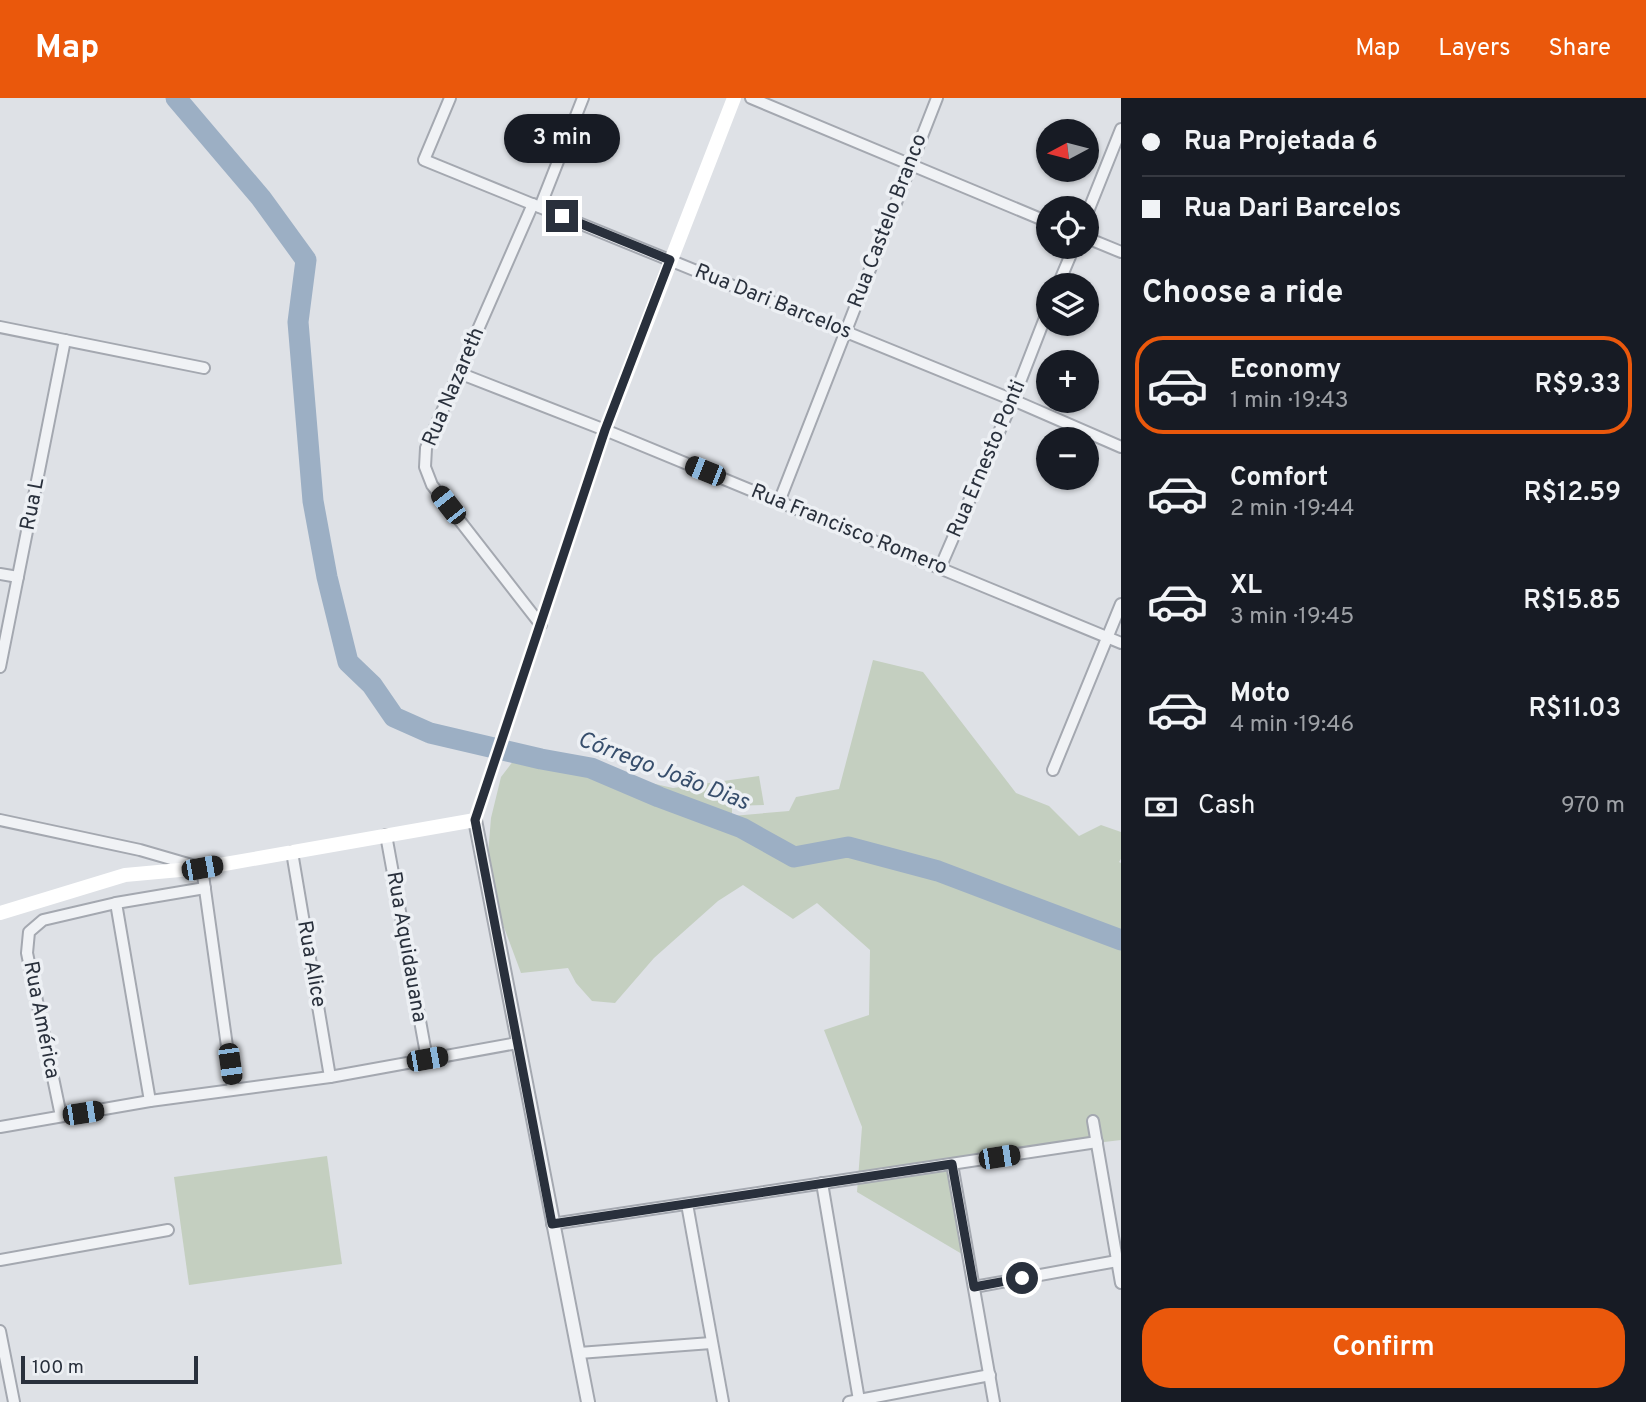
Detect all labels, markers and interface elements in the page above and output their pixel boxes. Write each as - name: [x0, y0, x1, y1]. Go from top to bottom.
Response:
- text: Map: [35, 28, 99, 70]
- text: Map: [1355, 34, 1400, 64]
- text: Layers: [1438, 34, 1510, 64]
- text: Share: [1548, 34, 1611, 64]
- callout: 3 min: [504, 115, 620, 164]
- north arrow: [1036, 119, 1099, 182]
- map controls: [1036, 119, 1099, 490]
- text: 3 min: [532, 124, 592, 153]
- text: Rua Projetada 6: [1184, 126, 1378, 159]
- street label: Rua Castelo Branco: [842, 130, 934, 312]
- text: Rua Dari Barcelos: [1184, 193, 1401, 226]
- button: locate: [1036, 196, 1099, 259]
- route end: [546, 200, 578, 232]
- street label: Rua Dari Barcelos: [691, 258, 855, 346]
- button: layers: [1036, 273, 1099, 336]
- text: Choose a ride: [1142, 274, 1343, 314]
- street label: Rua Nazareth: [417, 323, 491, 451]
- button: +: [1036, 350, 1099, 413]
- icon: car: [1146, 354, 1209, 417]
- text: Economy: [1230, 354, 1341, 387]
- text: R$9.33: [1535, 369, 1621, 402]
- street label: Rua Ernesto Ponti: [942, 376, 1032, 542]
- text: 1 min · 19:43: [1230, 387, 1349, 416]
- button: −: [1036, 427, 1099, 490]
- car: [682, 453, 729, 489]
- icon: car: [1146, 462, 1209, 525]
- text: Comfort: [1230, 462, 1328, 495]
- street label: Rua L: [15, 475, 51, 533]
- text: R$12.59: [1524, 477, 1621, 510]
- street label: Rua Francisco Romero: [747, 478, 951, 582]
- car: [427, 482, 470, 528]
- text: 2 min · 19:44: [1230, 495, 1355, 524]
- icon: car: [1146, 570, 1209, 633]
- text: XL: [1230, 570, 1262, 603]
- text: R$15.85: [1523, 585, 1621, 618]
- text: 3 min · 19:45: [1230, 603, 1354, 632]
- icon: car: [1146, 678, 1209, 741]
- text: Moto: [1230, 678, 1290, 711]
- text: R$11.03: [1529, 693, 1621, 726]
- text: 4 min · 19:46: [1230, 711, 1354, 740]
- water label: Córrego João Dias: [573, 726, 754, 818]
- icon: cash: [1142, 788, 1180, 826]
- text: Cash: [1198, 790, 1255, 823]
- text: 970 m: [1561, 792, 1625, 821]
- car: [180, 854, 225, 882]
- street label: Rua Aquidauana: [379, 869, 433, 1025]
- street label: Rua Alice: [290, 918, 332, 1010]
- street label: Rua América: [16, 959, 66, 1081]
- car: [217, 1042, 244, 1086]
- car: [405, 1045, 450, 1073]
- car: [61, 1099, 106, 1127]
- car: [977, 1143, 1022, 1171]
- route start: [1006, 1262, 1038, 1294]
- button: Confirm: [1142, 1308, 1625, 1388]
- scale bar: [21, 1353, 198, 1385]
- text: 100 m: [32, 1356, 84, 1380]

